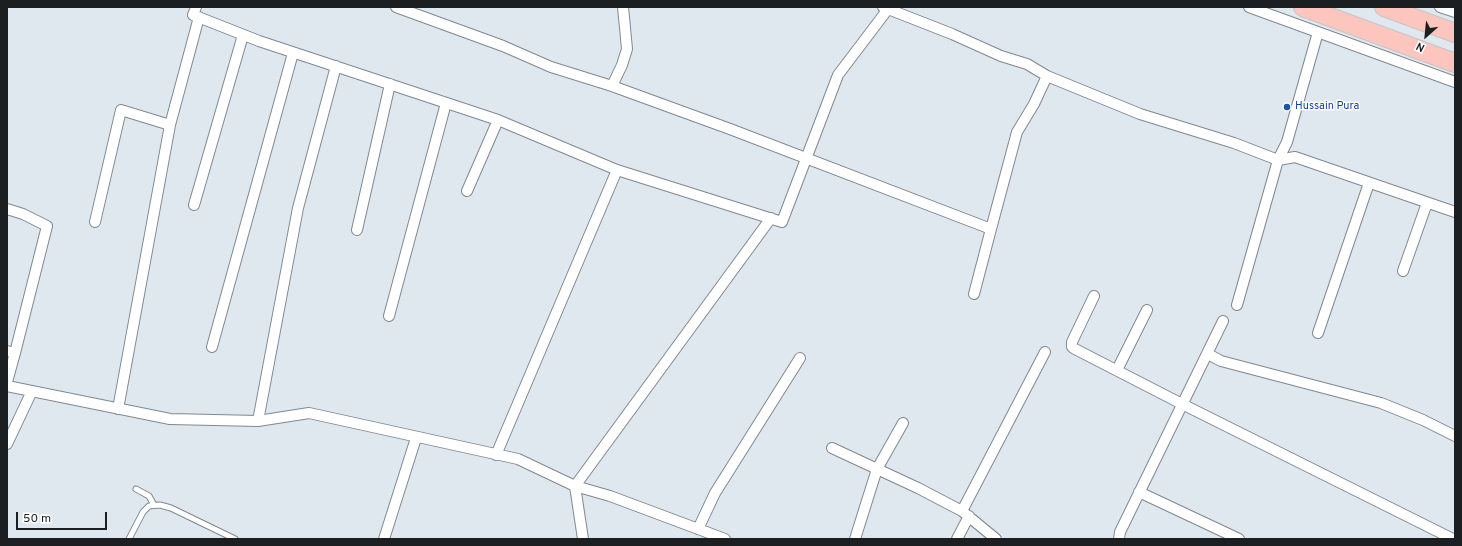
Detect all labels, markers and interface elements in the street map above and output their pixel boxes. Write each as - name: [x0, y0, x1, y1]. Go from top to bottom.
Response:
- north arrow: [1406, 16, 1446, 56]
- text: N: [1414, 39, 1427, 55]
- place label: Hussain Pura: [1295, 100, 1359, 114]
- marker: Hussain Pura: [1282, 102, 1292, 112]
- scale bar: [18, 504, 109, 530]
- text: 50 m: [23, 511, 51, 527]

